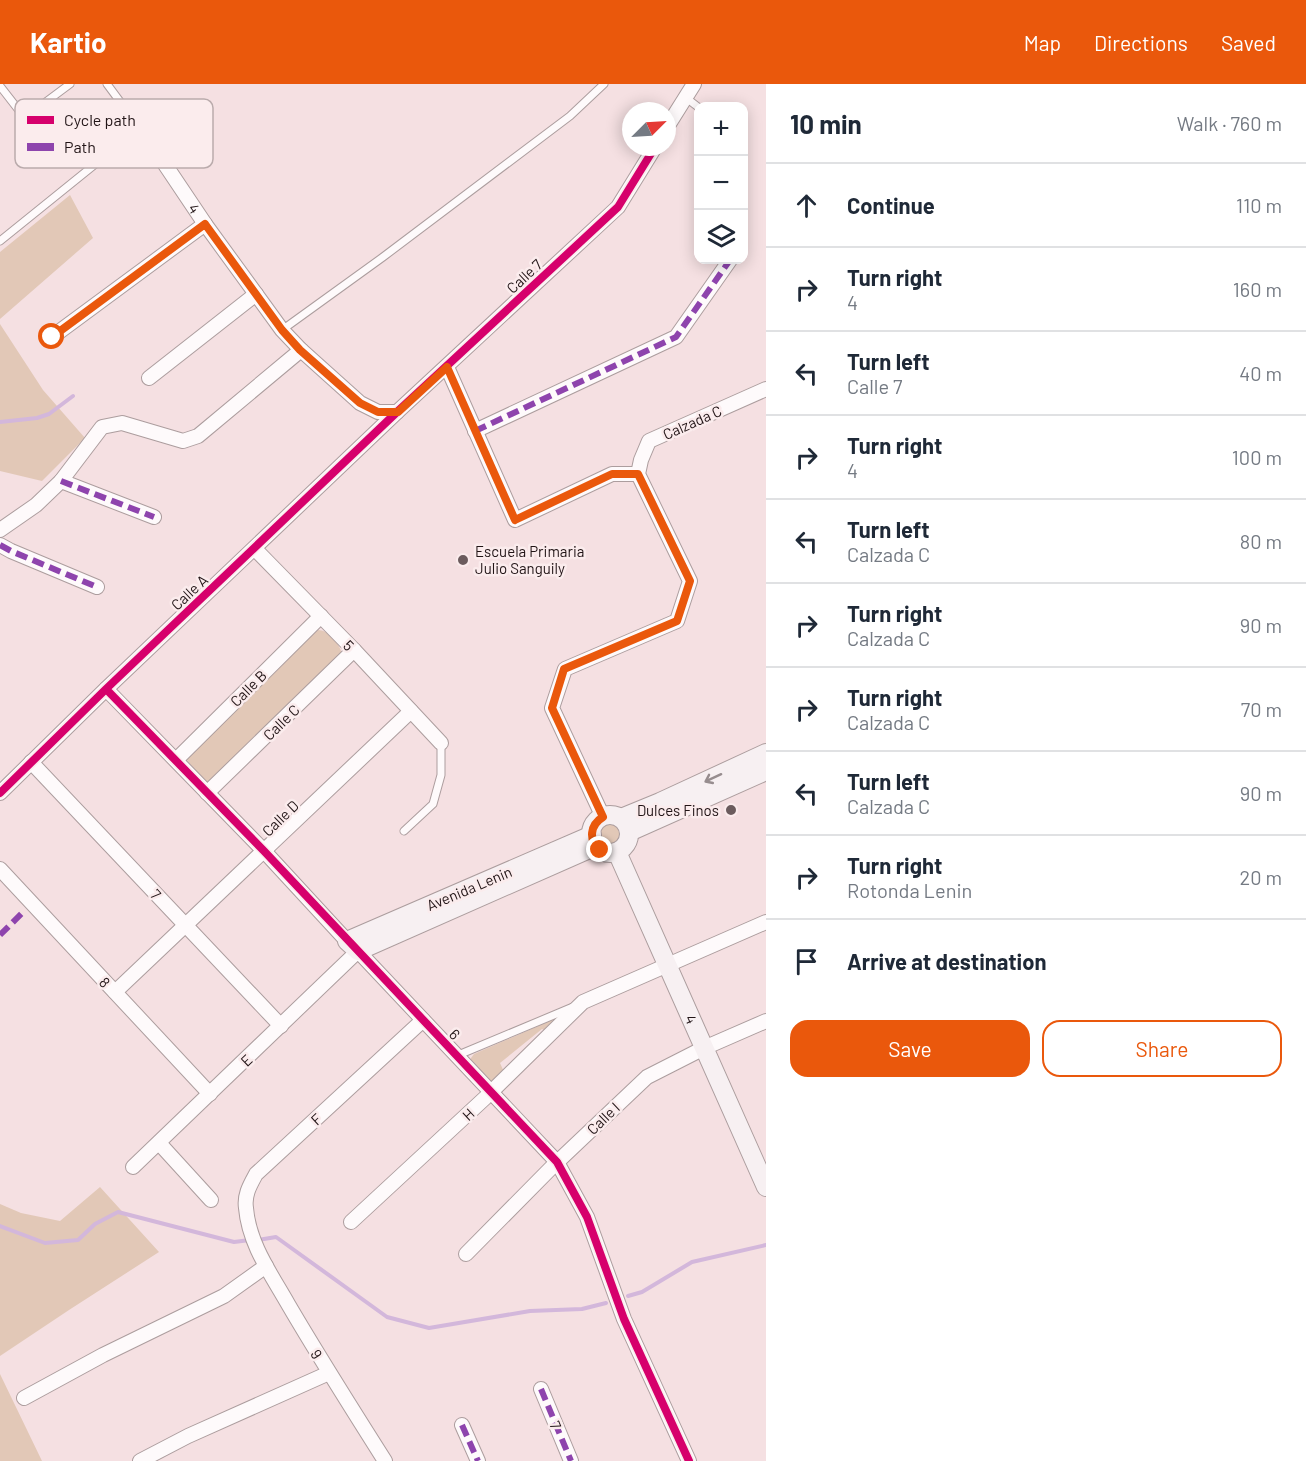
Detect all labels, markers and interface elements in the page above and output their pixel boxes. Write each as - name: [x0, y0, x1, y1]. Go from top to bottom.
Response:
- text: Kartio: [30, 25, 107, 59]
- text: Map: [1024, 30, 1061, 55]
- text: Directions: [1094, 30, 1188, 55]
- text: Saved: [1221, 30, 1276, 55]
- legend: [15, 99, 213, 168]
- north arrow: [622, 102, 676, 156]
- map controls: [694, 102, 748, 264]
- button: +: [694, 102, 748, 156]
- text: 10 min: [790, 108, 862, 139]
- text: Cycle path: [64, 110, 136, 129]
- text: Walk · 760 m: [1177, 111, 1282, 135]
- text: Path: [64, 137, 96, 156]
- button: −: [694, 156, 748, 210]
- icon: ahead: [790, 189, 823, 222]
- text: Continue: [847, 192, 935, 218]
- text: 110 m: [1236, 193, 1282, 217]
- street label: 4: [185, 200, 204, 217]
- button: layers: [694, 210, 748, 264]
- street label: Calle 7: [503, 255, 545, 297]
- text: Turn right: [847, 264, 942, 290]
- icon: right: [790, 273, 823, 306]
- text: 160 m: [1233, 277, 1282, 301]
- text: 4: [847, 290, 858, 314]
- route start: [38, 323, 64, 349]
- text: Turn left: [847, 348, 930, 374]
- icon: left: [790, 357, 823, 390]
- text: 40 m: [1239, 361, 1282, 385]
- text: Calle 7: [847, 374, 903, 398]
- street label: Calzada C: [660, 401, 724, 443]
- text: Turn right: [847, 432, 942, 458]
- icon: right: [790, 441, 823, 474]
- text: 100 m: [1232, 445, 1282, 469]
- text: 4: [847, 458, 858, 482]
- text: Turn left: [847, 516, 930, 542]
- icon: left: [790, 525, 823, 558]
- text: 80 m: [1240, 529, 1282, 553]
- place label: Escuela Primaria Julio Sanguily: [475, 542, 584, 577]
- text: Calzada C: [847, 542, 930, 566]
- marker: Escuela Primaria Julio Sanguily: [456, 553, 470, 567]
- street label: Calle A: [167, 571, 211, 613]
- text: Turn right: [847, 600, 942, 626]
- icon: right: [790, 609, 823, 642]
- text: 90 m: [1240, 613, 1282, 637]
- text: Calzada C: [847, 626, 930, 650]
- street label: 5: [340, 636, 358, 654]
- street label: Calle B: [226, 666, 270, 710]
- text: Turn right: [847, 684, 942, 710]
- icon: right: [790, 693, 823, 726]
- text: 70 m: [1241, 697, 1282, 721]
- street label: Calle C: [259, 700, 303, 744]
- text: Calzada C: [847, 710, 930, 734]
- text: Turn left: [847, 768, 930, 794]
- one-way arrow: [704, 772, 722, 784]
- icon: left: [790, 777, 823, 810]
- text: 90 m: [1240, 781, 1282, 805]
- text: Calzada C: [847, 794, 930, 818]
- street label: Calle D: [258, 796, 302, 840]
- place label: Dulces Finos: [637, 801, 719, 819]
- marker: Dulces Finos: [724, 803, 738, 817]
- route end: [586, 836, 612, 862]
- text: Turn right: [847, 852, 942, 878]
- icon: right: [790, 861, 823, 894]
- street label: Avenida Lenin: [424, 862, 514, 914]
- text: 20 m: [1239, 865, 1282, 889]
- text: Rotonda Lenin: [847, 878, 972, 902]
- street label: 7: [147, 885, 165, 903]
- icon: arrive: [790, 945, 823, 978]
- text: Arrive at destination: [847, 948, 1046, 974]
- street label: 8: [96, 973, 114, 991]
- street label: 4: [681, 1012, 701, 1027]
- button: Save: [790, 1020, 1030, 1077]
- button: Share: [1042, 1020, 1282, 1077]
- street label: 6: [446, 1025, 464, 1043]
- street label: E: [236, 1050, 256, 1070]
- street label: Calle I: [583, 1098, 623, 1138]
- street label: H: [458, 1104, 478, 1124]
- street label: F: [307, 1109, 326, 1128]
- street label: 9: [307, 1346, 327, 1362]
- street label: 7: [546, 1418, 566, 1432]

